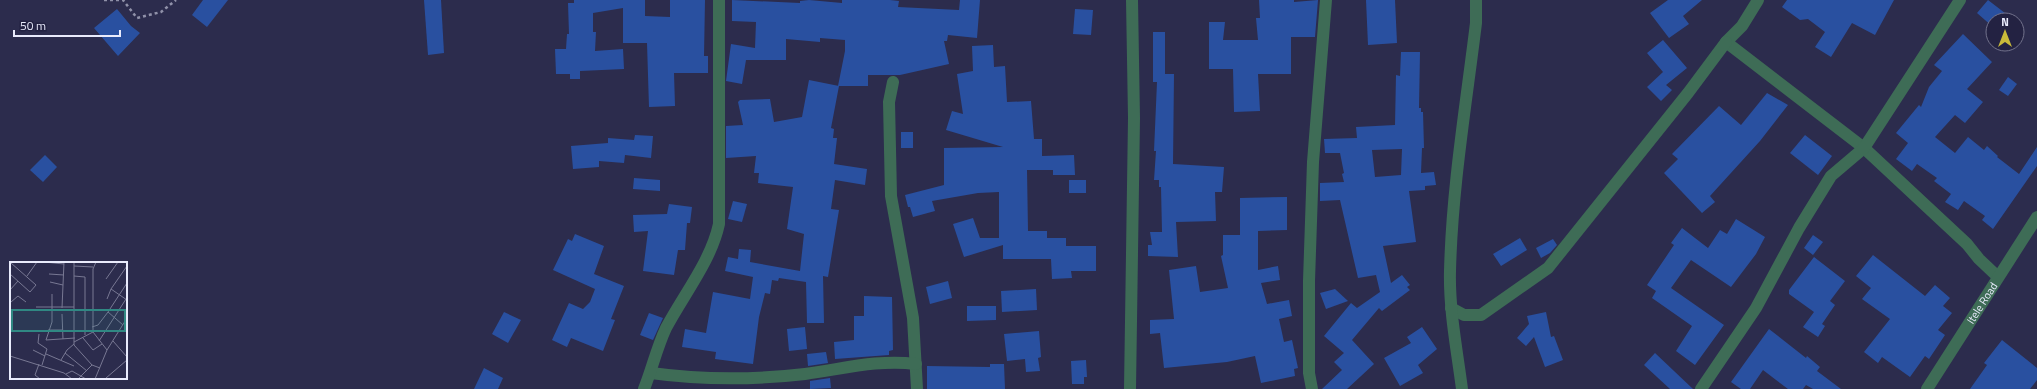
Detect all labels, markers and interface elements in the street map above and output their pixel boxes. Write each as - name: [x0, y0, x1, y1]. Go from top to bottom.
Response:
- scale bar: [14, 12, 120, 38]
- north arrow: [1985, 12, 2025, 52]
- text: N: [2001, 14, 2009, 30]
- text: 50 m: [20, 16, 46, 35]
- inset map: [10, 262, 127, 379]
- street label: Itele Road: [1963, 279, 2001, 327]

